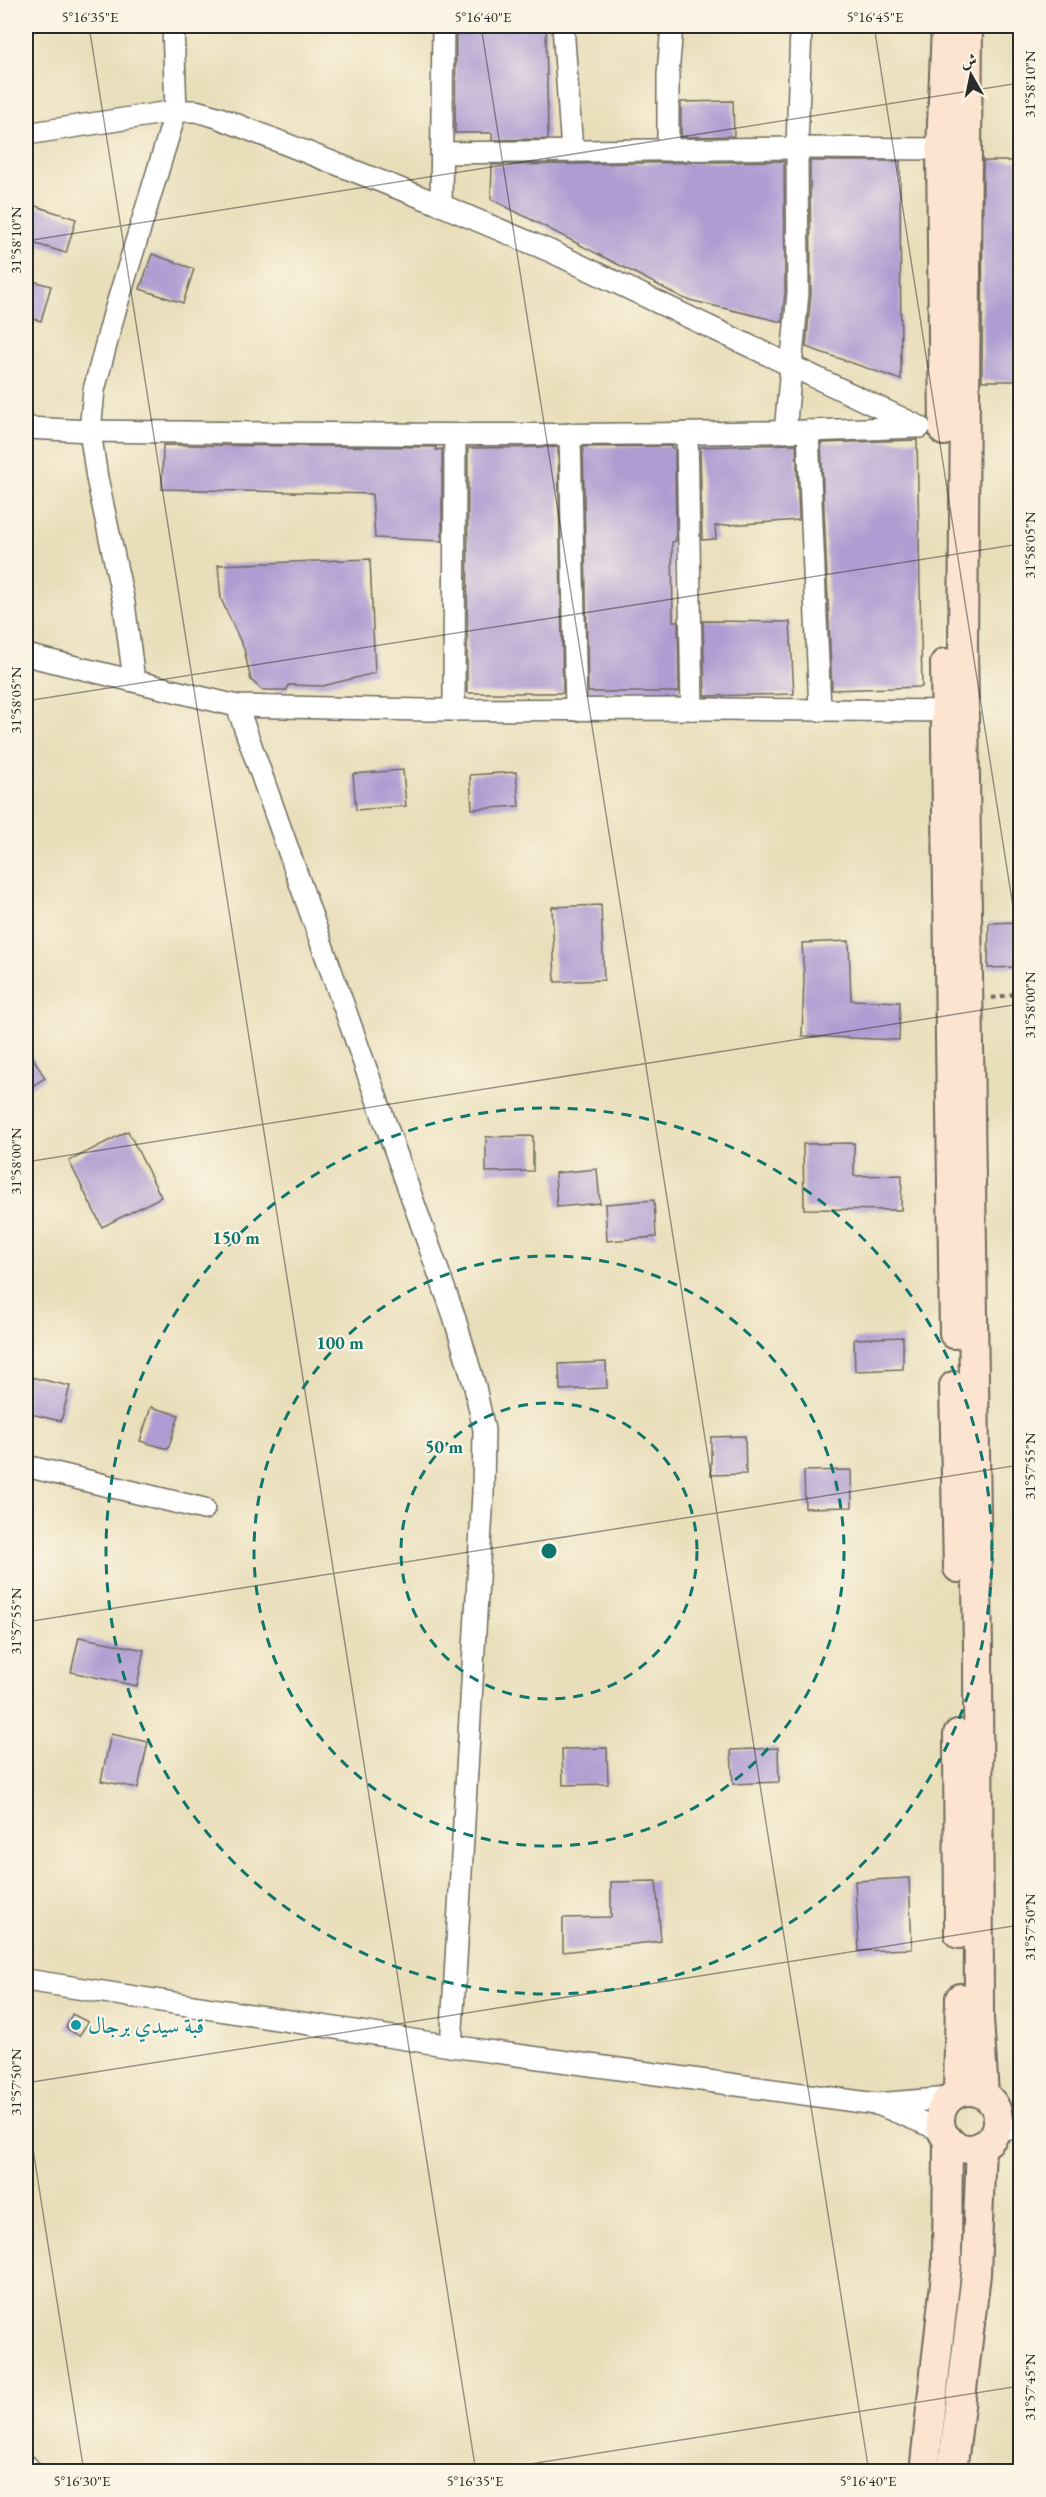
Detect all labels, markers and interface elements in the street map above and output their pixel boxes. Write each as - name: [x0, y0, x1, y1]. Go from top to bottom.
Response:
- text: 5°16'35"E: [62, 7, 119, 26]
- text: 5°16'40"E: [455, 7, 512, 26]
- text: 5°16'45"E: [847, 7, 904, 26]
- north arrow: [941, 45, 1001, 105]
- text: ش: [959, 49, 978, 72]
- text: 31°58'10"N: [1020, 50, 1039, 118]
- text: 31°58'10"N: [6, 206, 25, 274]
- text: 31°58'05"N: [1020, 511, 1039, 579]
- text: 31°58'05"N: [6, 666, 25, 734]
- text: 31°58'00"N: [1020, 971, 1039, 1039]
- text: 31°58'00"N: [6, 1127, 25, 1195]
- text: 150 m: [212, 1226, 260, 1249]
- text: 100 m: [316, 1331, 364, 1354]
- text: 31°57'55"N: [1020, 1432, 1039, 1500]
- text: 50 m: [425, 1435, 463, 1458]
- centre of rings: [539, 1541, 559, 1561]
- text: 31°57'55"N: [6, 1587, 25, 1655]
- text: 31°57'50"N: [1020, 1893, 1039, 1961]
- place label: قبة سيدي برجال: [88, 2011, 204, 2043]
- marker: قبة سيدي برجال: [69, 2018, 83, 2032]
- text: 31°57'50"N: [6, 2048, 25, 2116]
- text: 31°57'45"N: [1020, 2353, 1039, 2421]
- text: 5°16'30"E: [54, 2471, 111, 2490]
- text: 5°16'35"E: [447, 2471, 504, 2490]
- text: 5°16'40"E: [840, 2471, 897, 2490]

